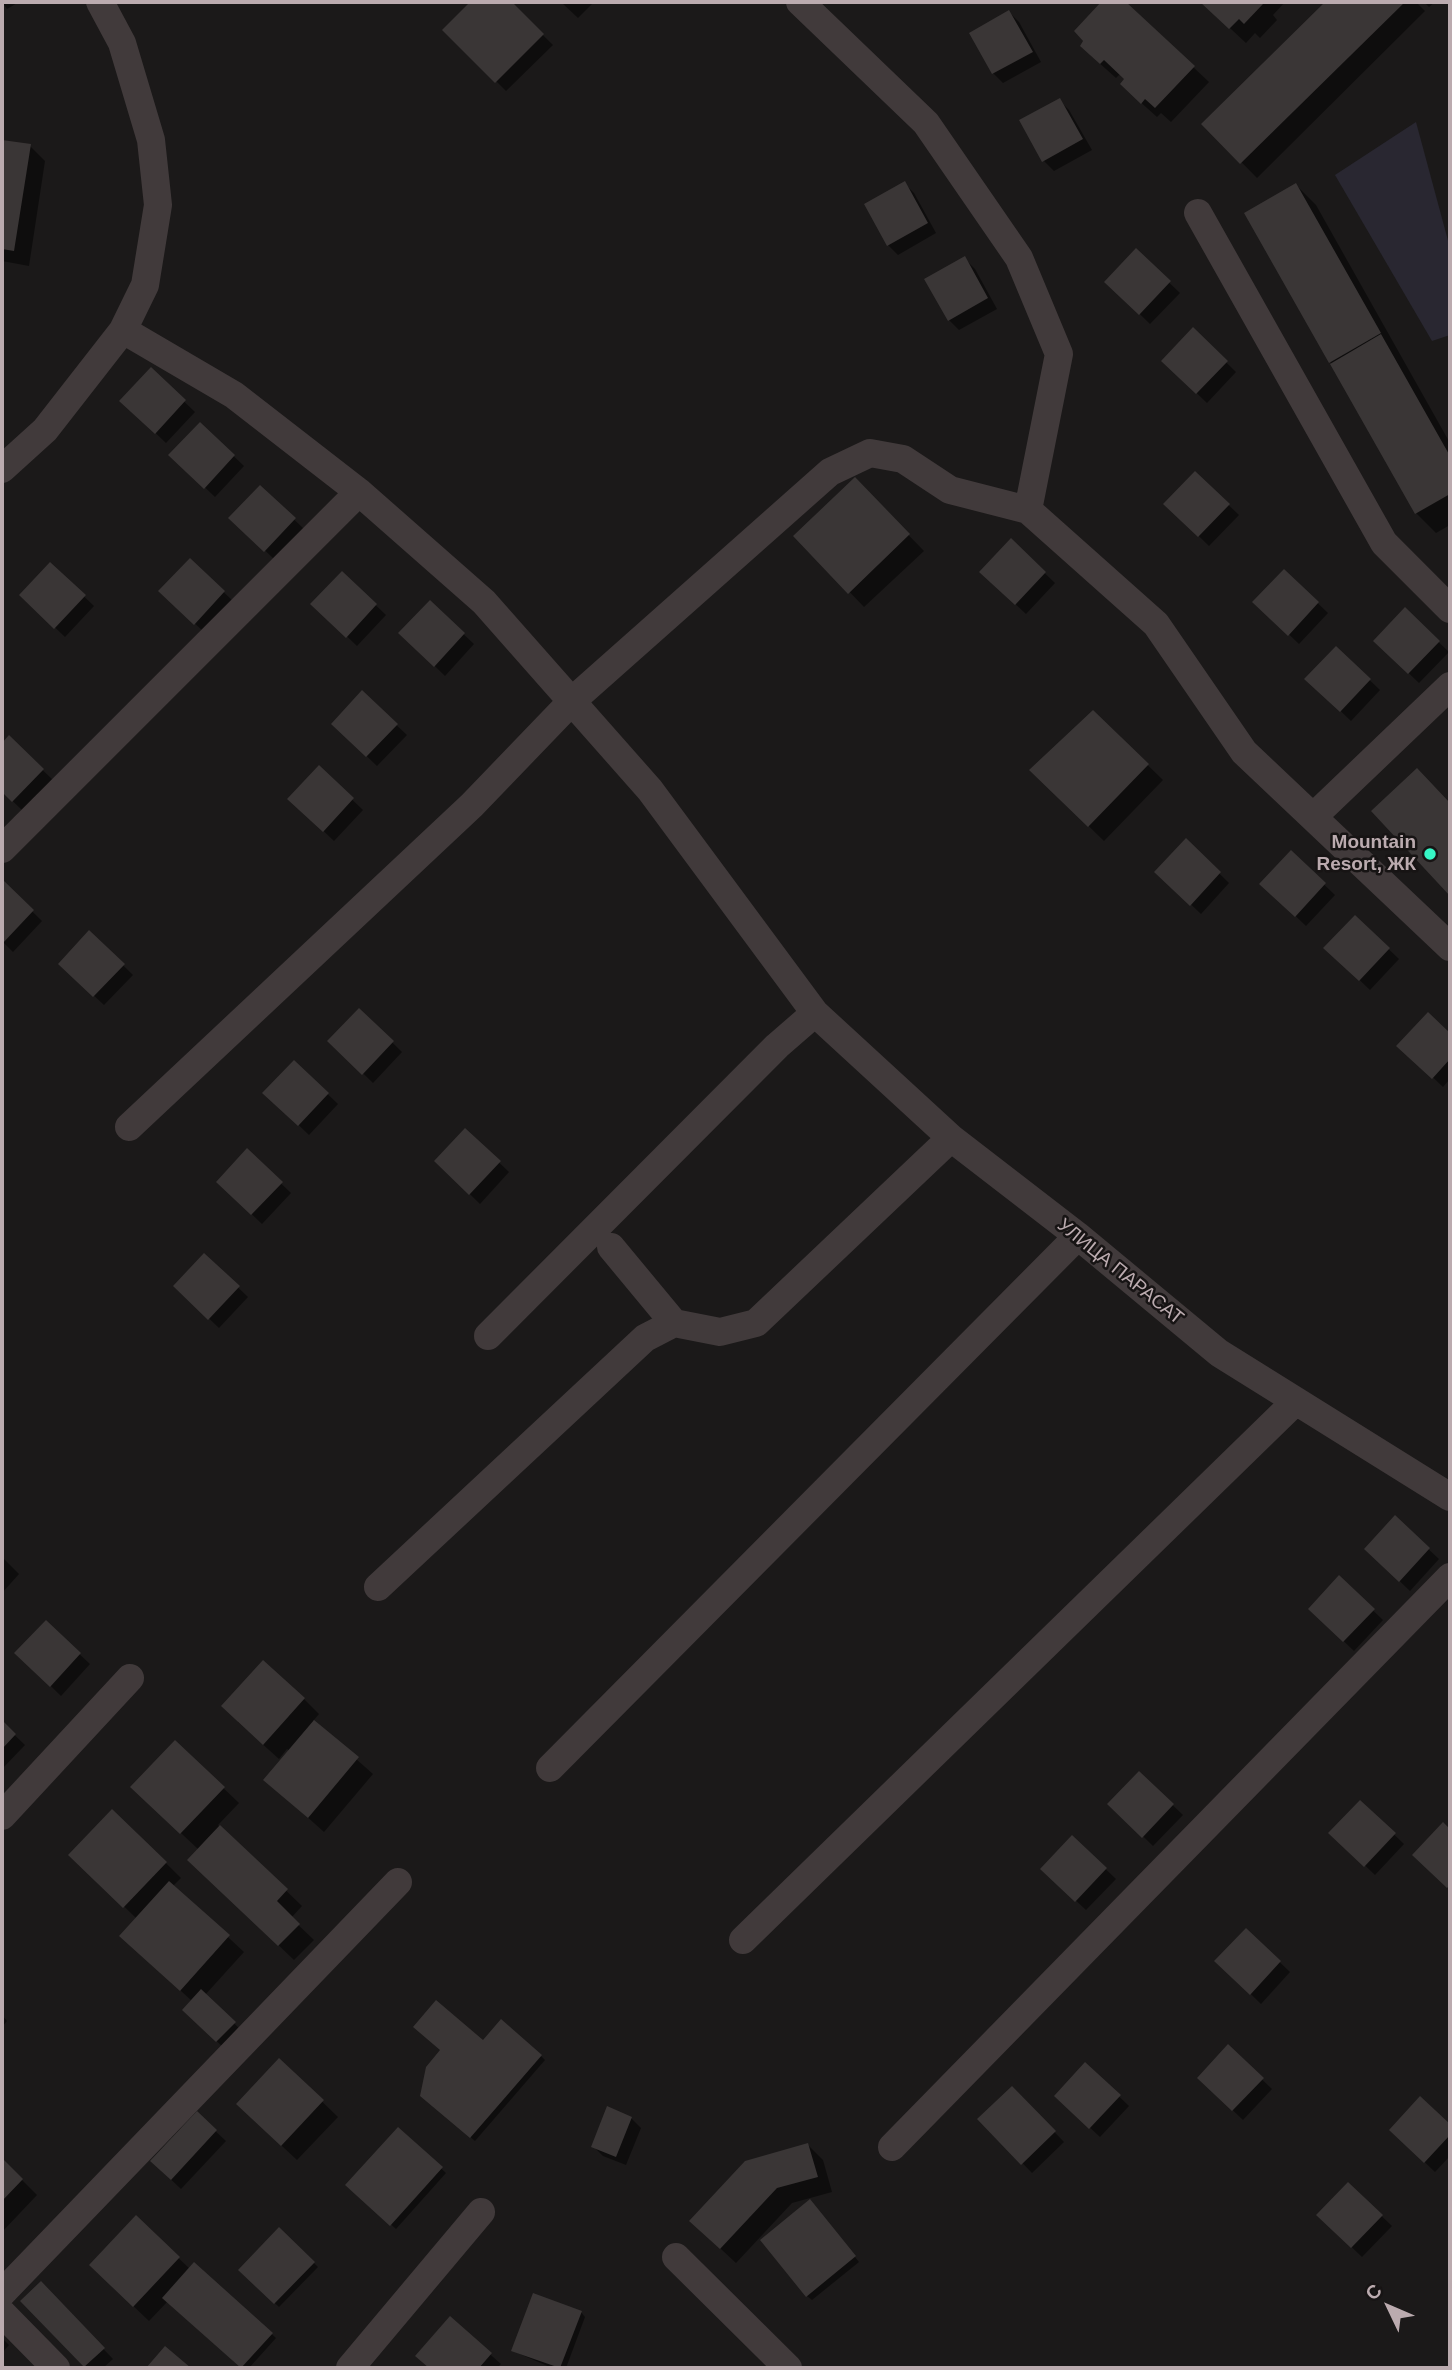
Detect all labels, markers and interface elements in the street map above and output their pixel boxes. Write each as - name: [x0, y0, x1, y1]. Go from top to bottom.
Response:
- place label: Mountain Resort, ЖК: [1316, 832, 1416, 876]
- marker: Mountain Resort, ЖК: [1422, 846, 1438, 862]
- street label: УЛИЦА ПАРАСАТ: [1052, 1214, 1188, 1330]
- north arrow: [1354, 2272, 1424, 2342]
- text: С: [1361, 2280, 1386, 2304]

